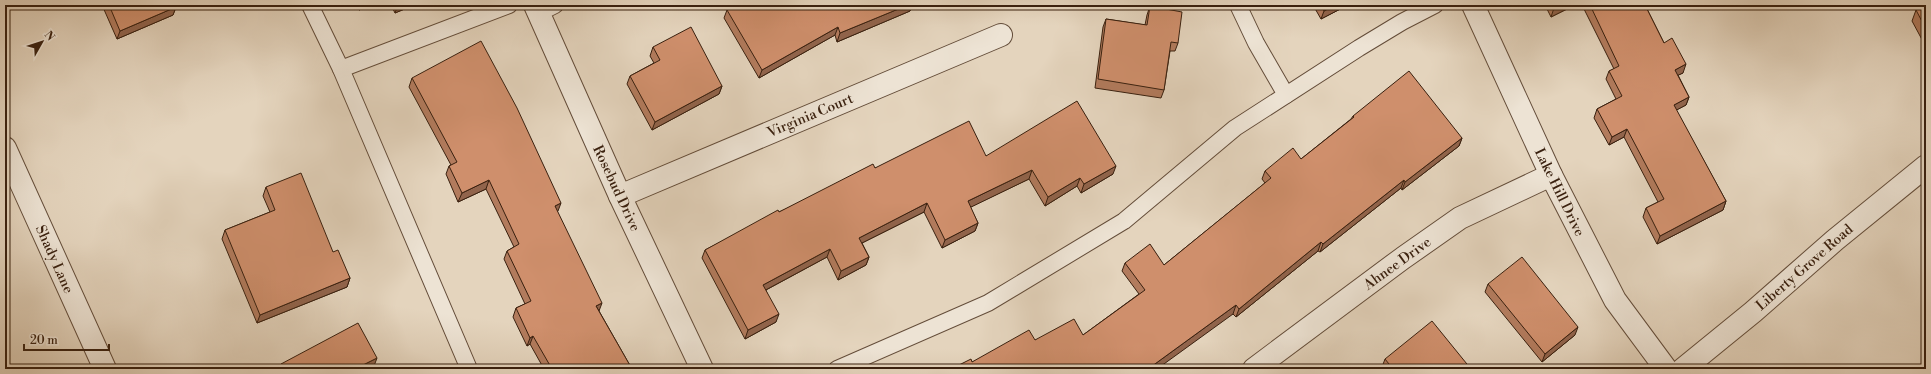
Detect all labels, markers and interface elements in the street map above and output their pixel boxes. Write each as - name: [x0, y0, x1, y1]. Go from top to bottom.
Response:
- north arrow: [22, 22, 62, 62]
- text: N: [41, 29, 57, 44]
- street label: Virginia Court: [764, 90, 856, 142]
- street label: Rosebud Drive: [588, 142, 644, 234]
- street label: Lake Hill Drive: [1530, 145, 1588, 240]
- street label: Liberty Grove Road: [1752, 221, 1857, 315]
- street label: Shady Lane: [31, 222, 77, 296]
- street label: Ahnee Drive: [1360, 233, 1435, 295]
- scale bar: [24, 326, 109, 352]
- text: 20 m: [30, 333, 58, 348]

